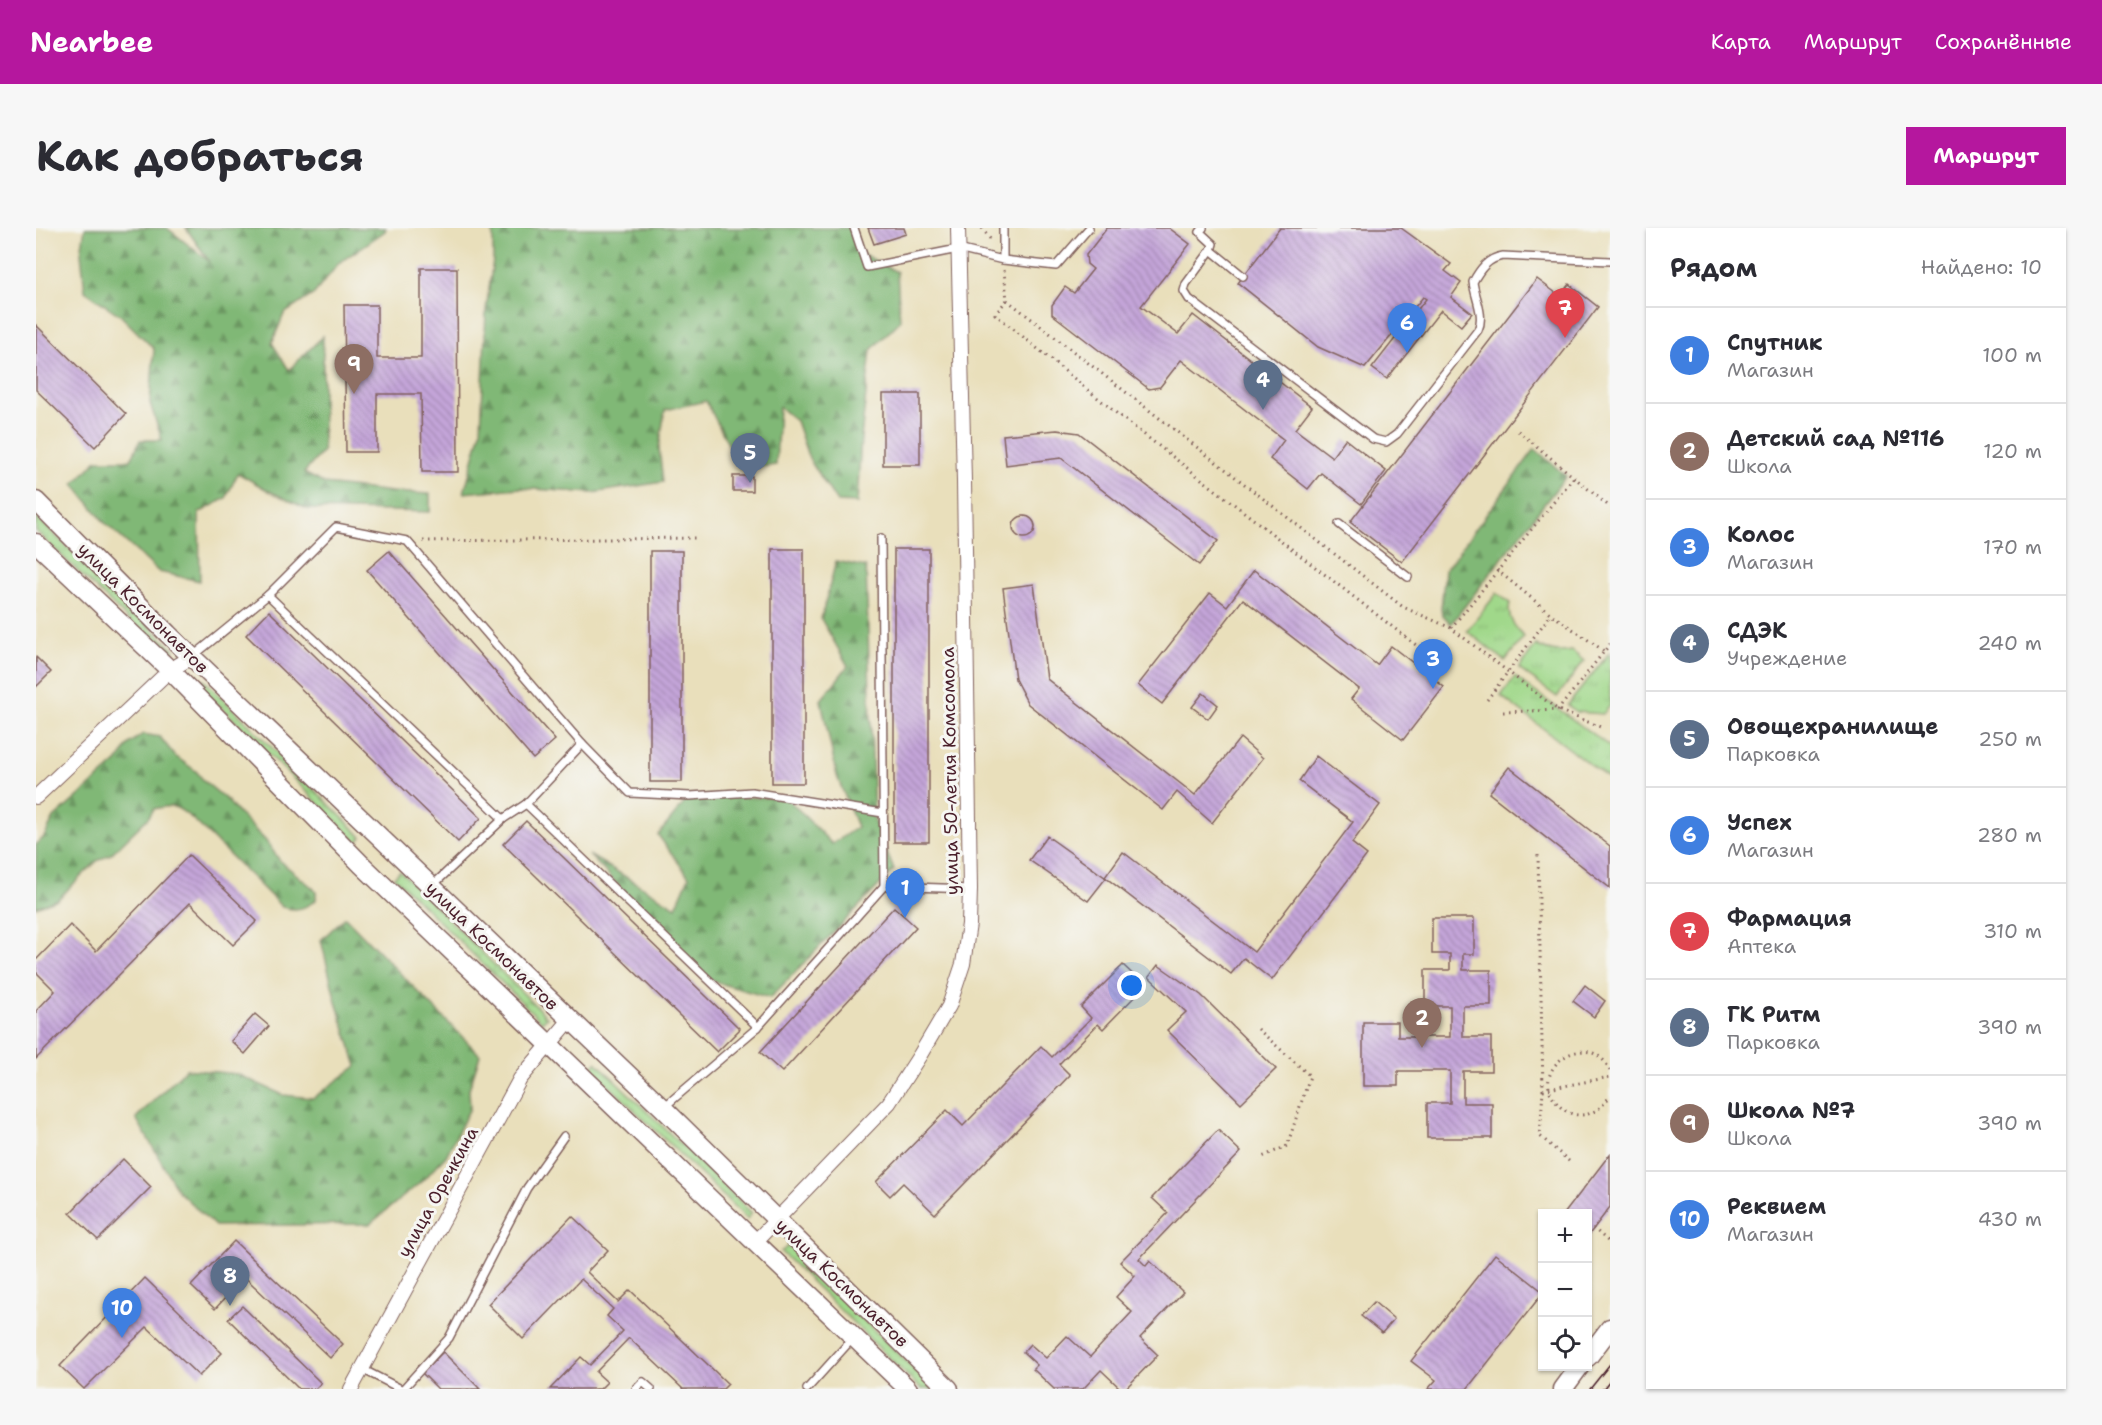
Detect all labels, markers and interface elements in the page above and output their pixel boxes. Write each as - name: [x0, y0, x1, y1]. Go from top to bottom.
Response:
- text: Nearbee: [30, 23, 153, 61]
- text: Карта: [1711, 28, 1771, 56]
- text: Маршрут: [1804, 28, 1902, 56]
- text: Сохранённые: [1935, 28, 2072, 56]
- button: Маршрут: [1906, 127, 2066, 185]
- text: Как добраться: [36, 128, 364, 184]
- text: Рядом: [1670, 250, 1757, 285]
- text: Найдено: 10: [1921, 254, 2042, 280]
- pin: 7: [1546, 288, 1585, 338]
- pin: 6: [1388, 304, 1426, 353]
- text: Спутник: [1727, 328, 1823, 357]
- text: 1: [1685, 342, 1694, 368]
- text: 100 m: [1982, 342, 2042, 368]
- pin: 9: [334, 344, 374, 394]
- text: Магазин: [1727, 357, 1814, 383]
- pin: 4: [1244, 360, 1282, 410]
- text: Детский сад №116: [1727, 424, 1944, 453]
- pin: 5: [730, 434, 770, 483]
- text: 2: [1683, 438, 1697, 464]
- text: 120 m: [1983, 438, 2042, 464]
- text: Школа: [1727, 453, 1792, 479]
- text: Колос: [1727, 520, 1795, 549]
- text: 3: [1683, 534, 1697, 560]
- text: 170 m: [1983, 534, 2042, 560]
- street label: улица Космонавтов: [72, 537, 214, 679]
- text: Магазин: [1727, 549, 1814, 575]
- text: СДЭК: [1727, 616, 1787, 645]
- text: 4: [1683, 630, 1697, 656]
- text: 240 m: [1977, 630, 2042, 656]
- pin: 3: [1414, 640, 1452, 689]
- text: Учреждение: [1727, 645, 1847, 671]
- street label: улица 50-летия Комсомола: [936, 647, 964, 895]
- text: Овощехранилище: [1727, 712, 1939, 741]
- text: 5: [1683, 726, 1696, 752]
- text: 250 m: [1978, 726, 2042, 752]
- text: Парковка: [1727, 741, 1820, 767]
- text: Успех: [1727, 808, 1792, 837]
- text: 6: [1683, 822, 1697, 848]
- text: 280 m: [1977, 822, 2042, 848]
- text: Магазин: [1727, 837, 1814, 863]
- pin: 1: [886, 868, 924, 918]
- street label: улица Космонавтов: [420, 876, 564, 1016]
- text: Фармация: [1727, 904, 1852, 933]
- text: 7: [1683, 918, 1697, 944]
- text: 310 m: [1983, 918, 2042, 944]
- text: Аптека: [1727, 933, 1796, 959]
- your location: [1117, 971, 1146, 1000]
- pin: 2: [1402, 998, 1442, 1048]
- text: ГК Ритм: [1727, 1000, 1820, 1029]
- text: 8: [1683, 1014, 1697, 1040]
- text: 390 m: [1977, 1014, 2042, 1040]
- text: Парковка: [1727, 1029, 1820, 1055]
- text: Школа №7: [1727, 1096, 1855, 1125]
- text: 9: [1683, 1110, 1697, 1136]
- text: 390 m: [1977, 1110, 2042, 1136]
- street label: улица Оречкина: [392, 1122, 484, 1262]
- text: Школа: [1727, 1125, 1792, 1151]
- text: Реквием: [1727, 1192, 1826, 1221]
- text: 10: [1678, 1206, 1701, 1232]
- text: 430 m: [1978, 1206, 2042, 1232]
- map controls: [1538, 1209, 1592, 1371]
- button: +: [1538, 1209, 1592, 1263]
- street label: улица Космонавтов: [770, 1213, 914, 1353]
- text: Магазин: [1727, 1221, 1814, 1247]
- pin: 8: [210, 1256, 250, 1306]
- button: −: [1538, 1263, 1592, 1317]
- pin: 10: [102, 1288, 142, 1338]
- button: locate: [1538, 1317, 1592, 1371]

